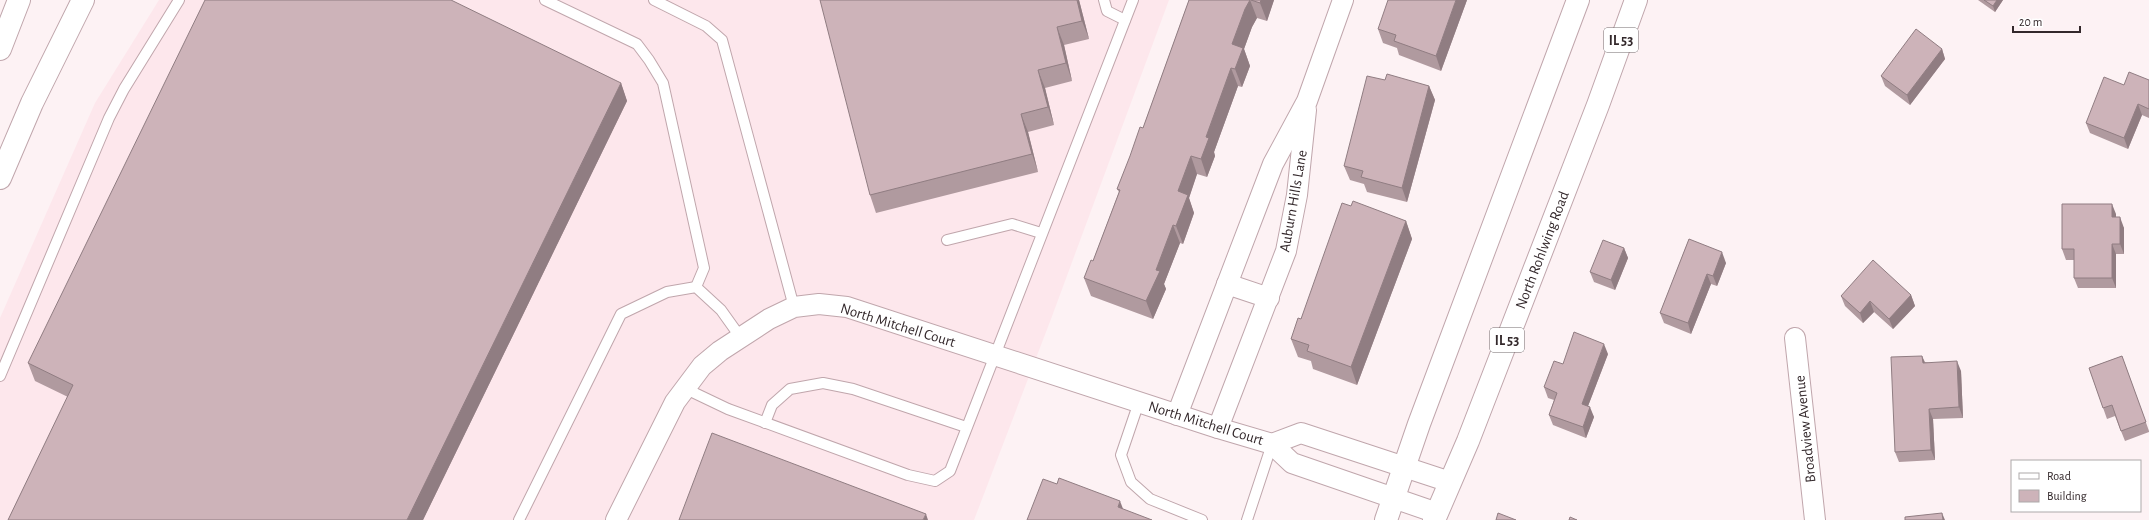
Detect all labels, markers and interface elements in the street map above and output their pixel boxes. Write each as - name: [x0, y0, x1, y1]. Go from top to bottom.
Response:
- scale bar: [2013, 8, 2080, 34]
- text: 20 m: [2019, 16, 2042, 28]
- road number: IL 53: [1604, 28, 1638, 52]
- street label: Auburn Hills Lane: [1277, 149, 1310, 253]
- street label: North Rohlwing Road: [1513, 189, 1572, 311]
- street label: North Mitchell Court: [839, 301, 957, 350]
- road number: IL 53: [1490, 328, 1524, 352]
- street label: Broadview Avenue: [1792, 374, 1819, 483]
- street label: North Mitchell Court: [1147, 399, 1265, 448]
- legend: [2011, 460, 2141, 512]
- text: Road: [2047, 470, 2071, 482]
- text: Building: [2047, 490, 2087, 502]

